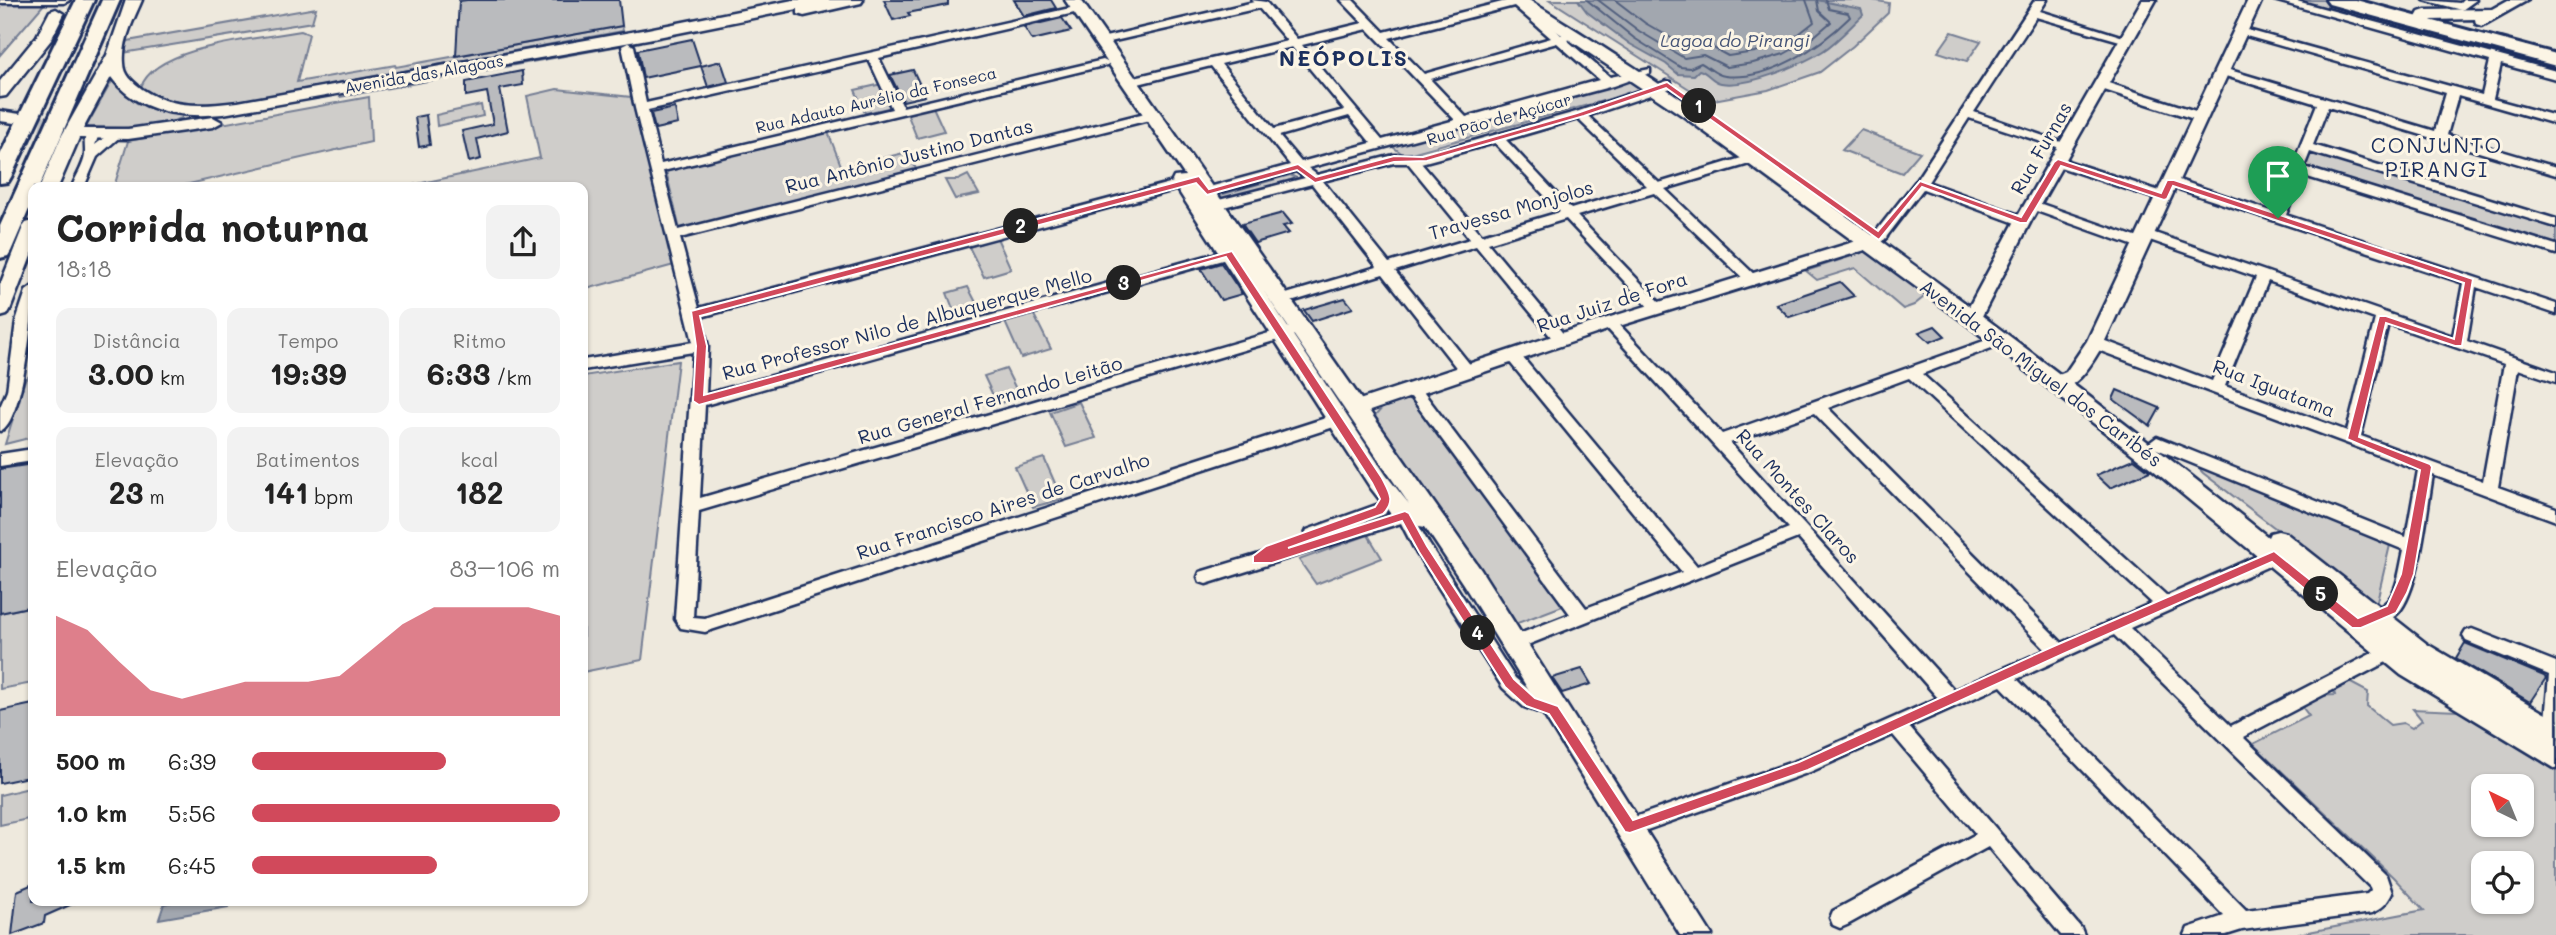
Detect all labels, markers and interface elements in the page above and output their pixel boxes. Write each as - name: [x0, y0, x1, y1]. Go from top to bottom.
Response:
- water label: Lagoa do Pirangi: [1660, 28, 1810, 52]
- district label: NEÓPOLIS: [1279, 44, 1409, 71]
- street label: Avenida das Alagoas: [343, 49, 505, 98]
- street label: Rua Adauto Aurélio da Fonseca: [753, 62, 998, 137]
- street label: Rua Pão de Açúcar: [1424, 88, 1574, 149]
- pin: 1: [1682, 88, 1716, 124]
- text: 1: [1694, 93, 1703, 118]
- street label: Rua Furnas: [2004, 97, 2077, 198]
- street label: Rua Antônio Justino Dantas: [782, 113, 1035, 198]
- district label: CONJUNTO PIRANGI: [2371, 131, 2503, 182]
- pin: [2248, 146, 2308, 218]
- icon: arrive: [2259, 157, 2297, 195]
- street label: Travessa Monjolos: [1426, 174, 1596, 245]
- text: Corrida noturna: [56, 202, 369, 252]
- button: share: [486, 205, 560, 279]
- pin: 2: [1004, 208, 1038, 244]
- text: 2: [1015, 213, 1026, 238]
- text: 18:18: [56, 253, 112, 283]
- street label: Rua Professor Nilo de Albuquerque Mello: [719, 262, 1094, 385]
- street label: Rua Juiz de Fora: [1533, 265, 1690, 338]
- pin: 3: [1106, 266, 1142, 300]
- text: 3: [1118, 270, 1129, 295]
- street label: Avenida São Miguel dos Caribés: [1915, 273, 2167, 472]
- text: Distância: [93, 328, 180, 353]
- text: Tempo: [278, 328, 338, 353]
- text: Ritmo: [453, 328, 506, 353]
- street label: Rua General Fernando Leitão: [855, 350, 1125, 449]
- text: 3.00: [88, 353, 154, 393]
- text: 19:39: [270, 353, 346, 393]
- text: 6:33: [427, 353, 491, 393]
- street label: Rua Iguatama: [2209, 353, 2339, 422]
- text: km: [154, 365, 185, 390]
- text: /km: [491, 365, 532, 390]
- street label: Rua Montes Claros: [1731, 423, 1866, 568]
- street label: Rua Francisco Aires de Carvalho: [853, 446, 1153, 565]
- text: Elevação: [95, 447, 178, 472]
- text: Batimentos: [256, 447, 360, 472]
- text: kcal: [460, 447, 498, 472]
- text: 23: [109, 472, 143, 512]
- text: 141: [263, 472, 308, 512]
- text: 182: [455, 472, 504, 512]
- text: m: [143, 484, 165, 509]
- text: bpm: [308, 484, 353, 509]
- text: Elevação: [56, 553, 157, 583]
- text: 83–106 m: [450, 553, 560, 583]
- pin: 5: [2304, 576, 2338, 612]
- text: 5: [2315, 581, 2326, 606]
- pin: 4: [1460, 616, 1496, 650]
- text: 4: [1471, 620, 1484, 645]
- text: 500 m: [56, 746, 126, 776]
- text: 6:39: [168, 746, 216, 776]
- north arrow: [2471, 774, 2534, 836]
- map controls: [2471, 774, 2534, 914]
- text: 1.0 km: [56, 798, 127, 828]
- text: 5:56: [168, 798, 216, 828]
- text: 1.5 km: [56, 850, 126, 880]
- text: 6:45: [168, 850, 216, 880]
- button: locate: [2471, 851, 2534, 914]

